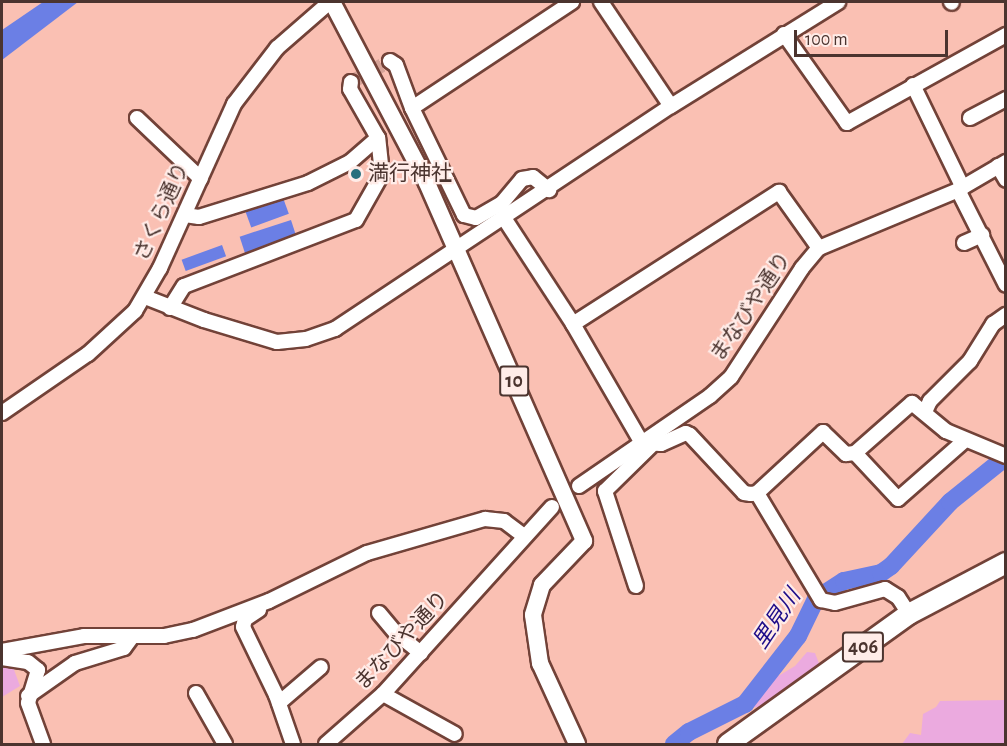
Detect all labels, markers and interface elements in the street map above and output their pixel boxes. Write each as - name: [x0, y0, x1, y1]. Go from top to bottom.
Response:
- scale bar: [797, 18, 952, 56]
- text: 100 m: [805, 31, 848, 49]
- street label: さくら通り: [129, 159, 195, 265]
- place label: 満行神社: [368, 161, 452, 187]
- marker: 満行神社: [349, 167, 363, 181]
- street label: まなびや通り: [705, 248, 797, 366]
- road number: 10: [499, 364, 529, 398]
- water label: 里見川: [748, 584, 806, 654]
- street label: まなびや通り: [350, 586, 454, 696]
- road number: 406: [840, 630, 886, 664]

